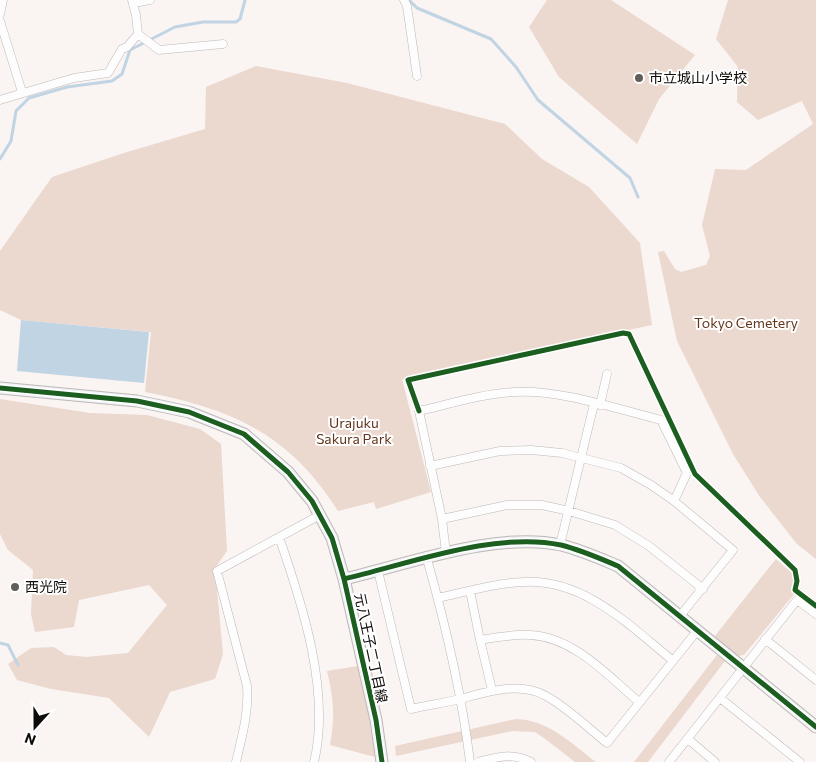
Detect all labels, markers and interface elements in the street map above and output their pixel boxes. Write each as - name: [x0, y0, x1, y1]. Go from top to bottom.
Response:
- place label: 市立城山小学校: [649, 69, 747, 86]
- marker: 市立城山小学校: [633, 72, 645, 84]
- park label: Tokyo Cemetery: [694, 314, 798, 331]
- park label: Urajuku Sakura Park: [316, 414, 392, 447]
- place label: 西光院: [25, 578, 67, 595]
- marker: 西光院: [9, 581, 21, 593]
- street label: 元八王子二丁目線: [352, 591, 391, 704]
- north arrow: [10, 702, 60, 752]
- text: N: [22, 730, 38, 749]

